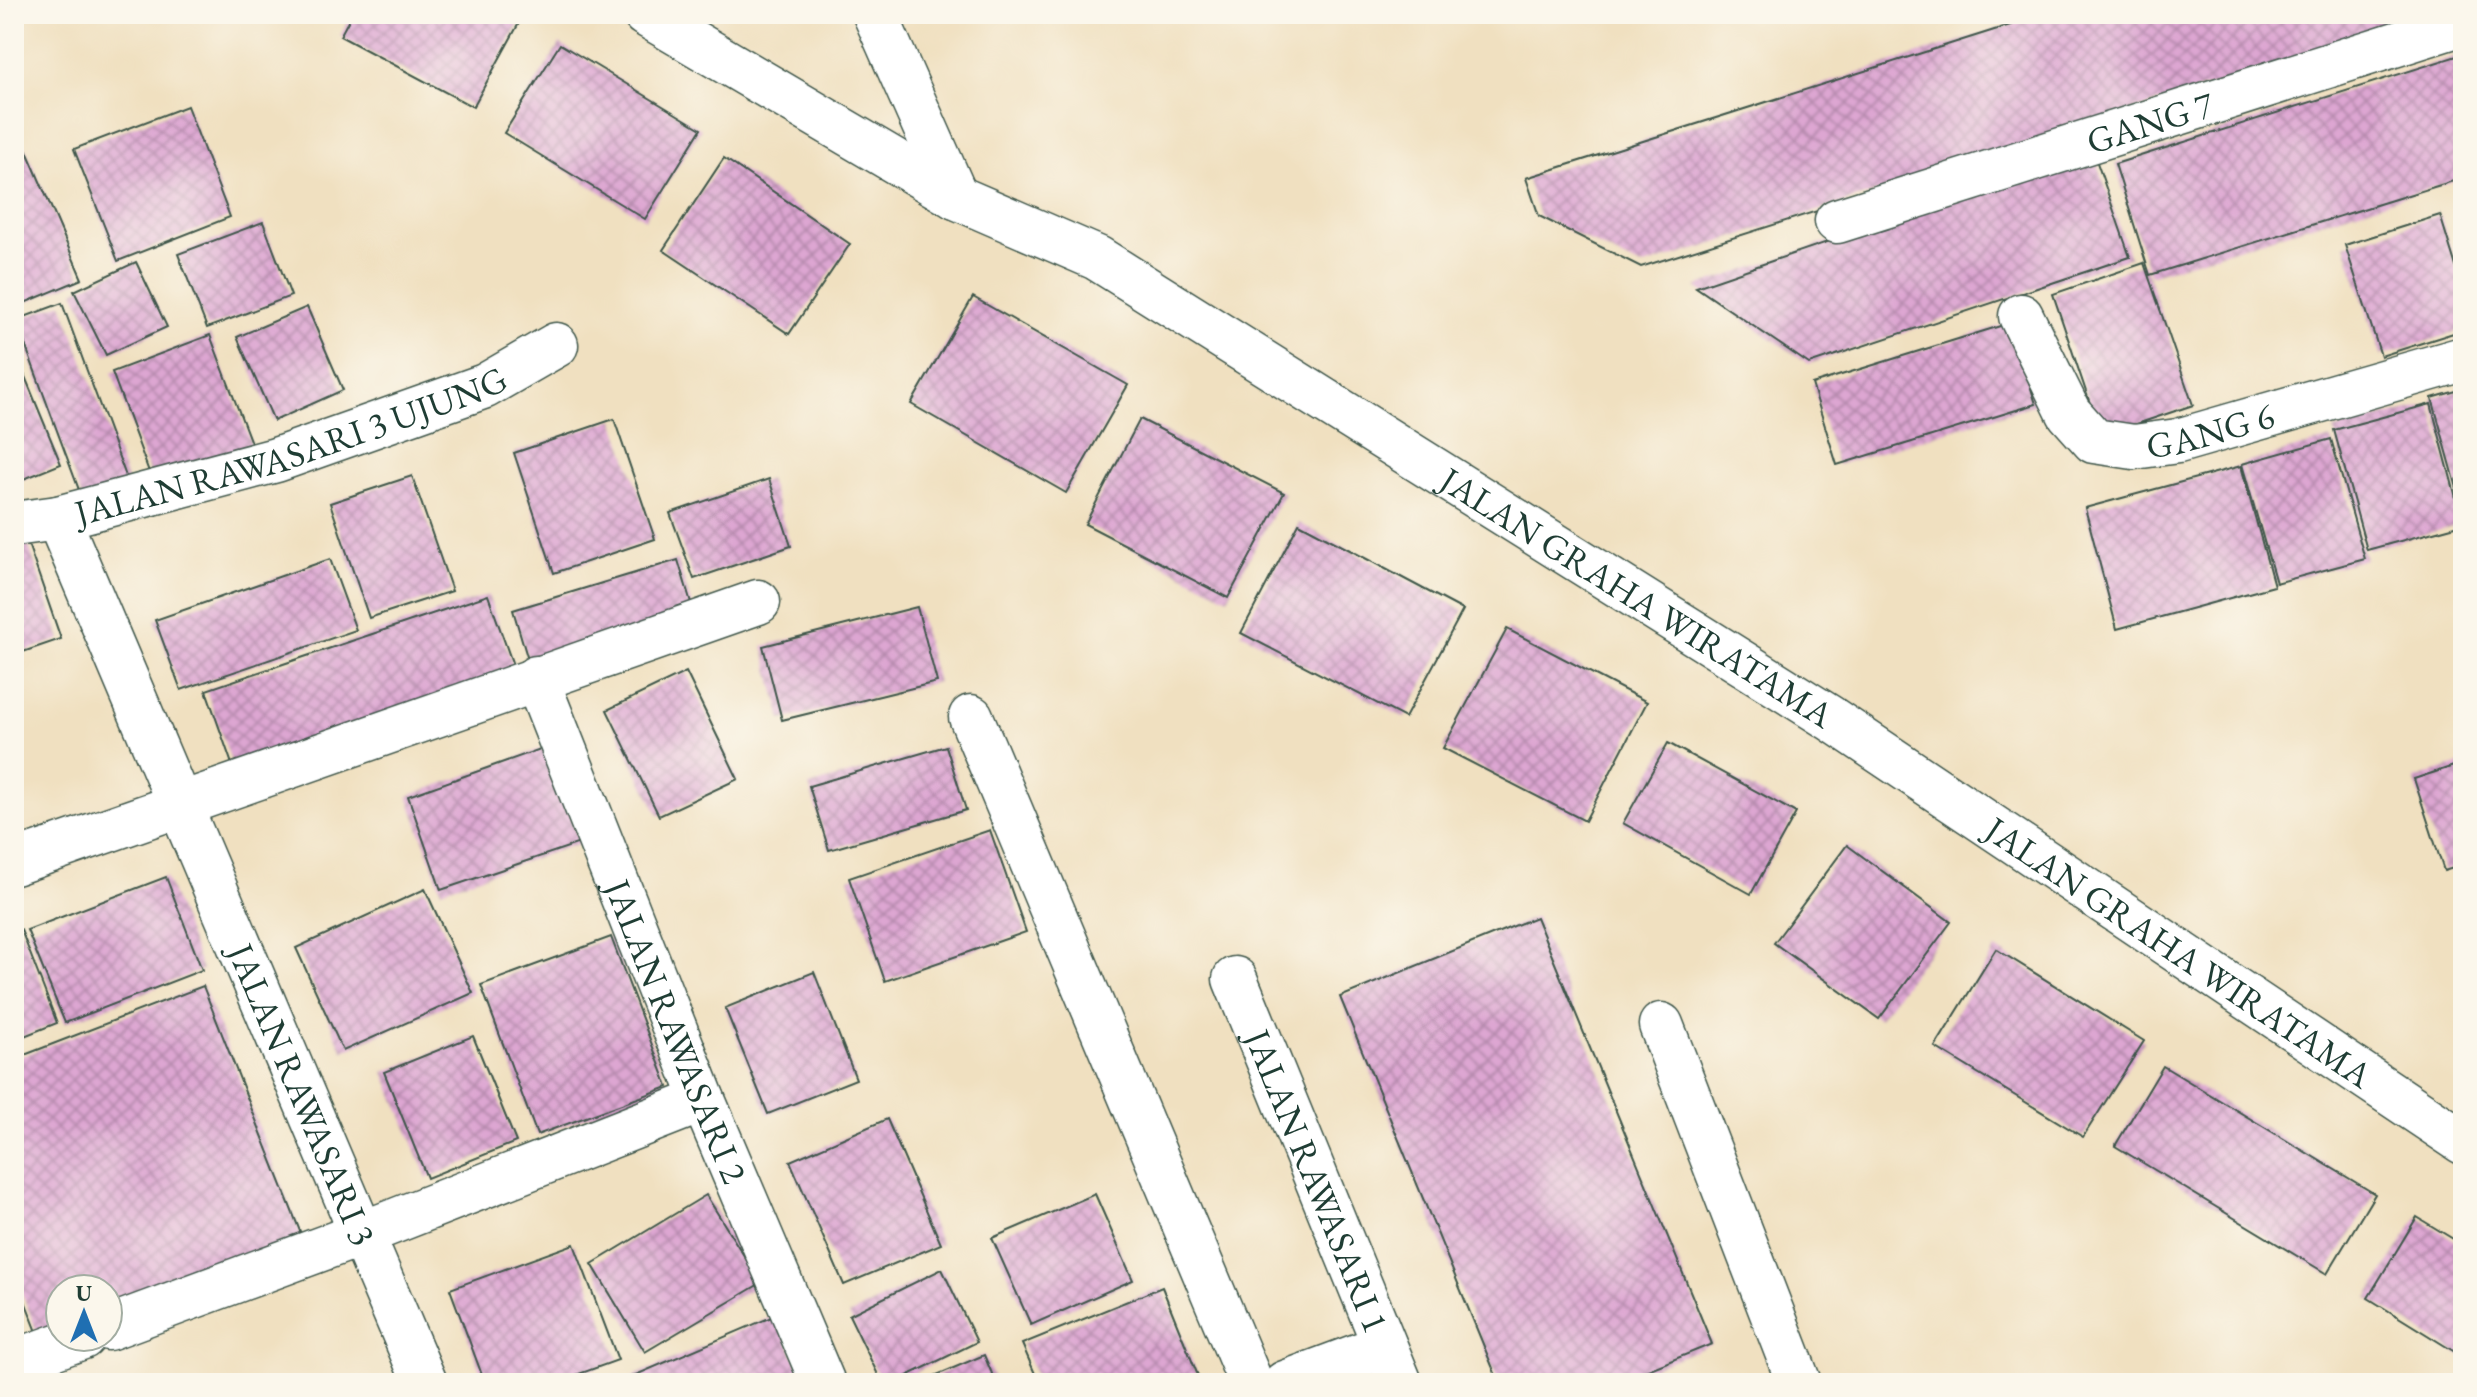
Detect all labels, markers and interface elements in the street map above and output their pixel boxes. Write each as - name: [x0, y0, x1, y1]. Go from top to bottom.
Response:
- street label: GANG 7: [2081, 80, 2220, 165]
- street label: JALAN RAWASARI 3 UJUNG: [67, 355, 516, 537]
- street label: GANG 6: [2143, 392, 2279, 469]
- street label: JALAN GRAHA WIRATAMA: [1429, 455, 1843, 739]
- street label: JALAN GRAHA WIRATAMA: [1974, 804, 2382, 1099]
- street label: JALAN RAWASARI 2: [593, 870, 758, 1190]
- street label: JALAN RAWASARI 3: [216, 934, 387, 1252]
- street label: JALAN RAWASARI 1: [1233, 1020, 1400, 1339]
- north arrow: [44, 1273, 124, 1353]
- text: U: [76, 1279, 93, 1308]

